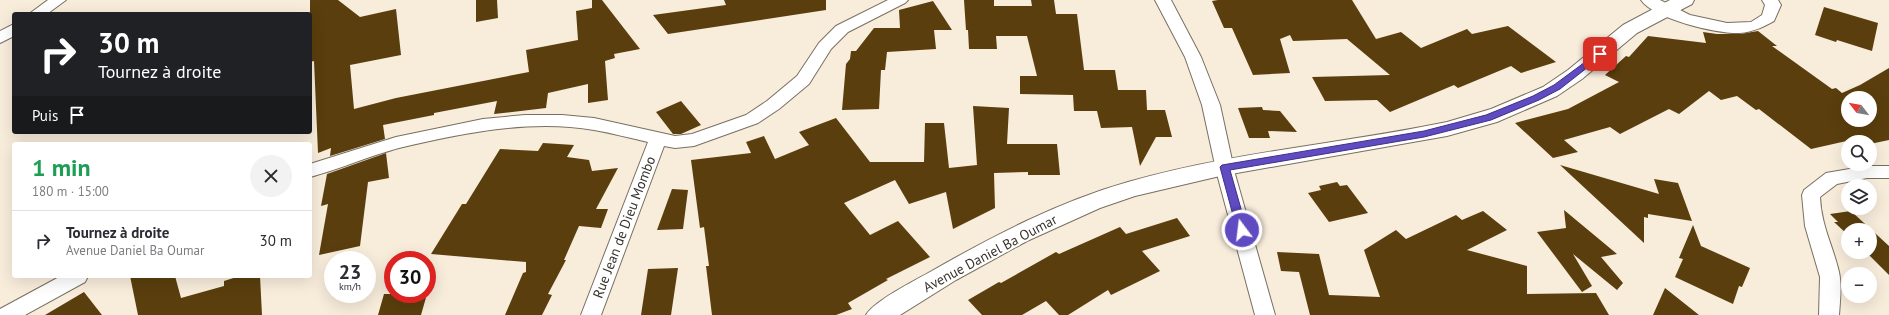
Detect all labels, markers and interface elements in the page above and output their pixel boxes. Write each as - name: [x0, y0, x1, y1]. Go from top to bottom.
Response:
- text: 30 m: [98, 24, 159, 61]
- icon: right: [32, 28, 84, 80]
- pin: [1583, 37, 1617, 71]
- icon: arrive: [1589, 43, 1611, 65]
- text: Tournez à droite: [98, 60, 221, 83]
- north arrow: [1841, 91, 1877, 127]
- map controls: [1841, 91, 1877, 303]
- icon: arrive: [66, 104, 88, 126]
- text: Puis: [32, 106, 58, 125]
- button: search: [1841, 135, 1877, 171]
- text: 1 min: [32, 152, 91, 183]
- street label: Rue Jean de Dieu Mombo: [589, 153, 659, 301]
- button: close: [250, 155, 292, 197]
- button: layers: [1841, 179, 1877, 215]
- text: 180 m · 15:00: [32, 183, 109, 200]
- position arrow: [1221, 209, 1263, 251]
- street label: Avenue Daniel Ba Oumar: [920, 210, 1060, 296]
- text: Tournez à droite: [66, 223, 169, 242]
- button: +: [1841, 223, 1877, 259]
- icon: right: [32, 230, 54, 252]
- text: 30 m: [259, 231, 292, 250]
- text: Avenue Daniel Ba Oumar: [66, 242, 204, 259]
- speed limit sign: 30: [384, 251, 436, 303]
- text: 23: [339, 259, 361, 285]
- button: −: [1841, 267, 1877, 303]
- text: km/h: [339, 280, 361, 293]

